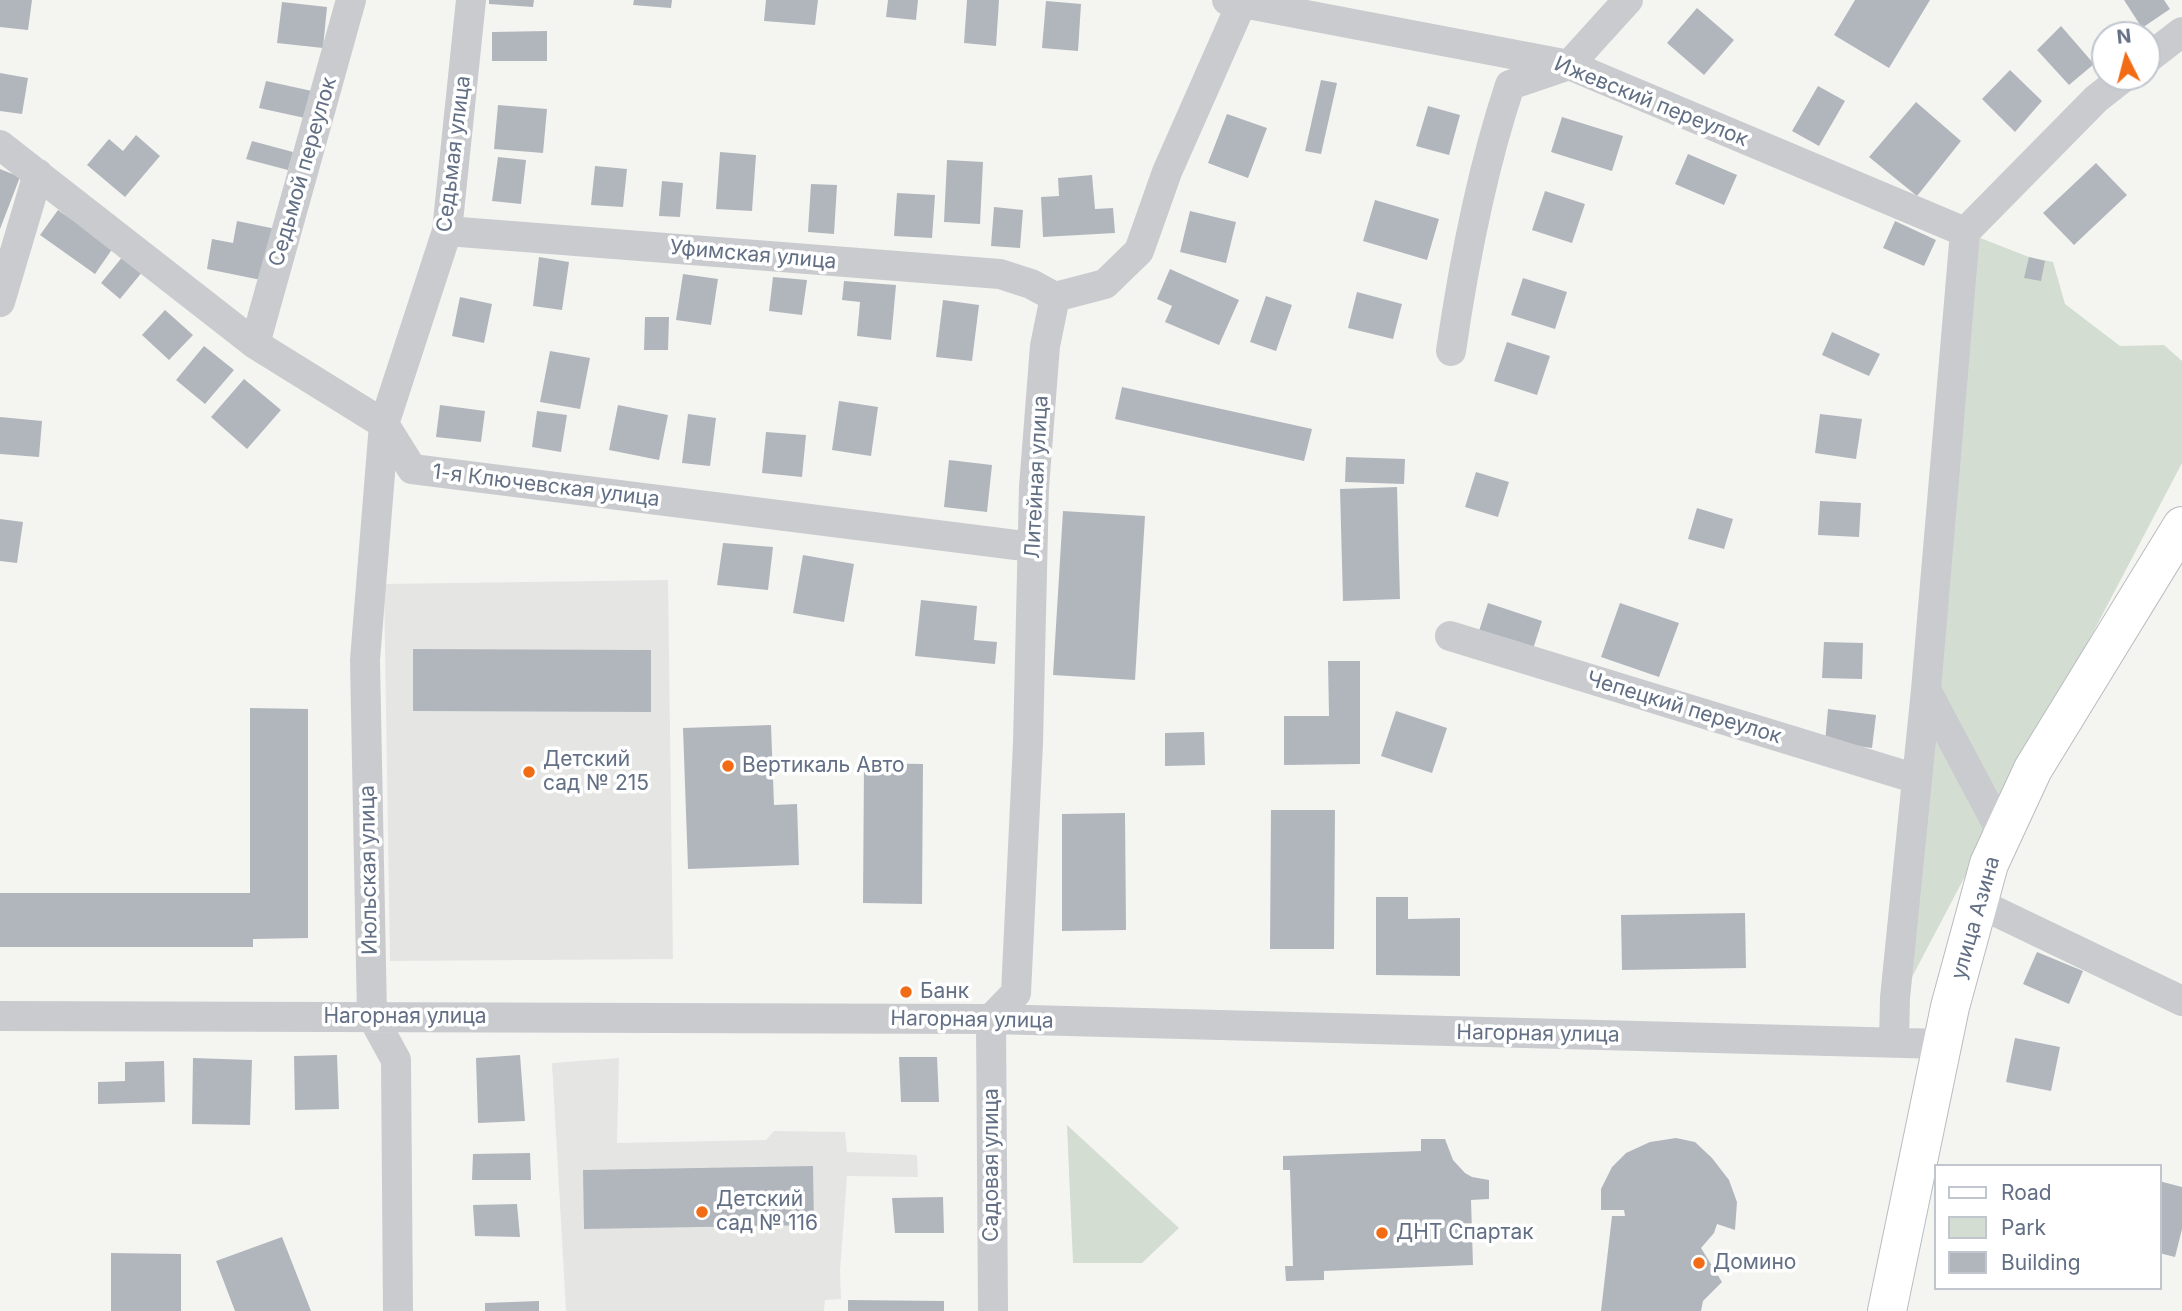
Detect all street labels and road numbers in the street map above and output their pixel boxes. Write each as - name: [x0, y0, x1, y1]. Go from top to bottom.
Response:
- street label: Ижевский переулок: [1550, 52, 1752, 152]
- street label: Седьмой переулок: [264, 74, 342, 270]
- street label: Седьмая улица: [432, 74, 476, 234]
- street label: Уфимская улица: [669, 235, 837, 275]
- street label: Литейная улица: [1020, 395, 1054, 559]
- street label: 1-я Ключевская улица: [431, 460, 661, 512]
- street label: Чепецкий переулок: [1584, 666, 1784, 750]
- street label: Июльская улица: [355, 785, 383, 955]
- street label: улица Азина: [1946, 853, 2006, 983]
- street label: Нагорная улица: [323, 1004, 487, 1030]
- street label: Нагорная улица: [890, 1006, 1054, 1034]
- street label: Нагорная улица: [1456, 1020, 1620, 1048]
- street label: Садовая улица: [979, 1088, 1005, 1242]

